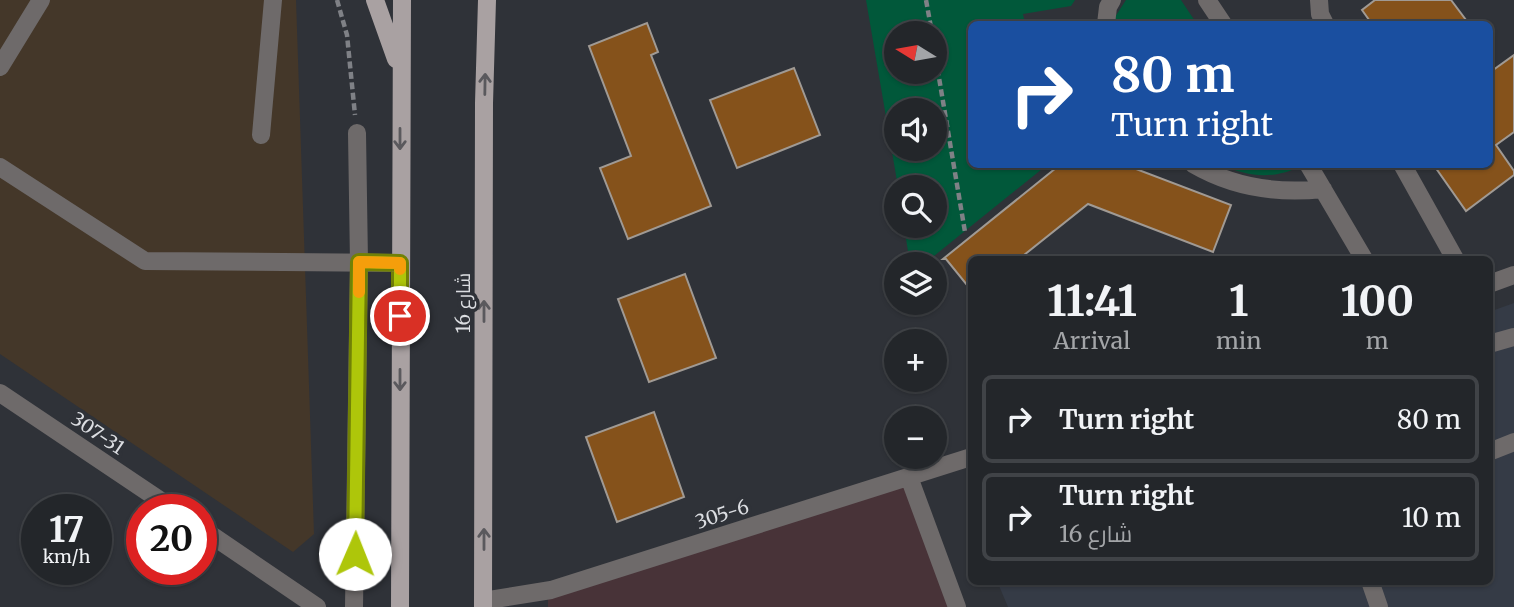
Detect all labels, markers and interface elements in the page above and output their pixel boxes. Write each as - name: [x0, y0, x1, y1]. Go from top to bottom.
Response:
- north arrow: [884, 21, 947, 84]
- map controls: [884, 21, 947, 469]
- text: 80 m: [1111, 44, 1234, 105]
- icon: right: [996, 49, 1087, 140]
- one-way arrow: [478, 73, 492, 96]
- button: sound: [884, 98, 947, 161]
- text: Turn right: [1111, 105, 1273, 145]
- one-way arrow: [393, 128, 407, 151]
- button: search: [884, 175, 947, 238]
- button: layers: [884, 252, 947, 315]
- street label: شارع 16: [451, 273, 477, 333]
- text: 11:41: [1047, 275, 1137, 327]
- text: 1: [1229, 275, 1248, 327]
- text: 100: [1340, 275, 1414, 327]
- pin: [370, 286, 430, 346]
- icon: arrive: [381, 297, 419, 335]
- one-way arrow: [477, 300, 491, 323]
- text: Arrival: [1054, 326, 1130, 355]
- text: min: [1216, 326, 1261, 355]
- text: m: [1366, 326, 1389, 355]
- button: +: [884, 329, 947, 392]
- one-way arrow: [393, 368, 407, 391]
- icon: right: [1000, 400, 1038, 438]
- text: Turn right: [1059, 403, 1194, 436]
- text: 80 m: [1397, 403, 1461, 436]
- button: −: [884, 406, 947, 469]
- street label: 307-31: [67, 407, 129, 460]
- text: Turn right: [1059, 479, 1194, 512]
- speed limit sign: 20: [126, 494, 217, 585]
- street label: 305-6: [692, 494, 752, 534]
- icon: right: [1000, 498, 1038, 536]
- text: 10 m: [1402, 501, 1461, 534]
- text: 17: [49, 508, 84, 552]
- position arrow: [318, 517, 392, 591]
- text: شارع 16: [1059, 519, 1132, 548]
- one-way arrow: [477, 528, 491, 551]
- text: km/h: [43, 545, 90, 568]

